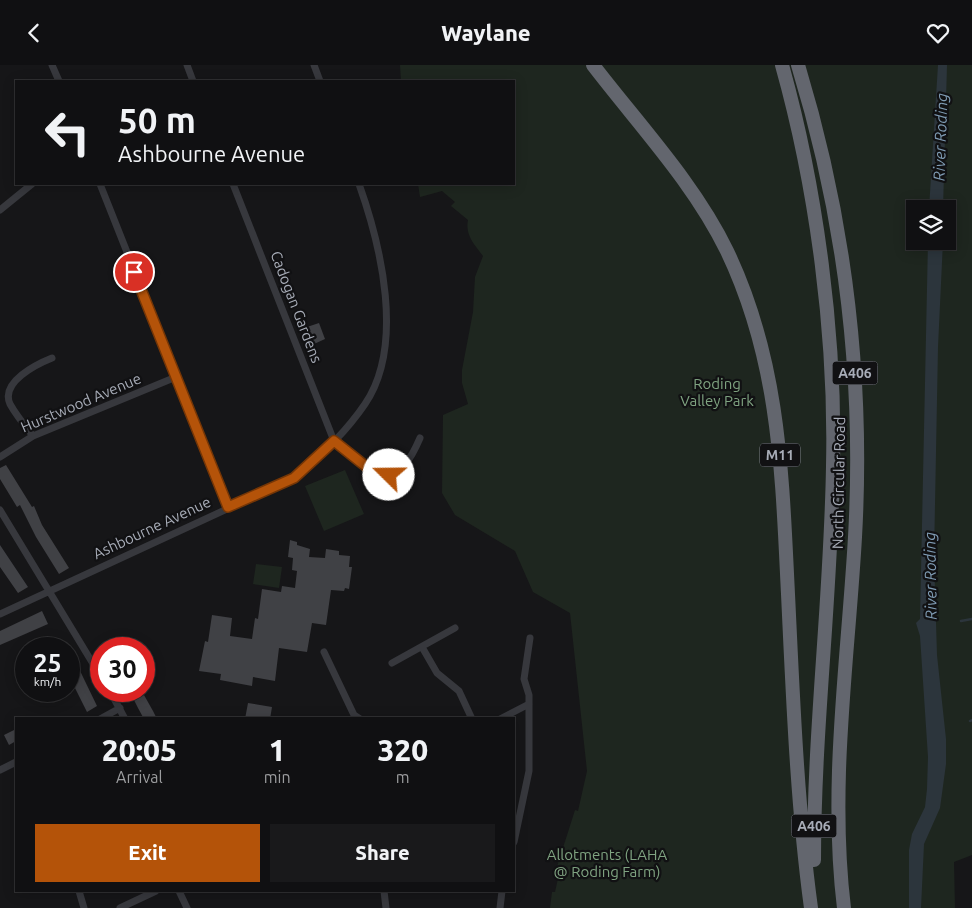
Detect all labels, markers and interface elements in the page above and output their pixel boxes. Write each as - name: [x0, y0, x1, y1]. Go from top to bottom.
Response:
- icon: back: [20, 19, 48, 47]
- icon: heart: [924, 19, 952, 47]
- text: Waylane: [441, 20, 531, 45]
- water label: River Roding: [929, 92, 951, 181]
- icon: left: [35, 100, 100, 165]
- text: 50 m: [118, 100, 196, 140]
- text: Ashbourne Avenue: [118, 141, 305, 166]
- map controls: [906, 200, 956, 250]
- button: layers: [906, 200, 956, 250]
- street label: Cadogan Gardens: [267, 249, 326, 365]
- pin: [113, 251, 155, 293]
- icon: arrive: [120, 258, 148, 286]
- road number: A406: [832, 361, 878, 385]
- street label: Hurstwood Avenue: [18, 370, 144, 436]
- park label: Roding Valley Park: [680, 375, 754, 409]
- street label: North Circular Road: [829, 417, 848, 549]
- road number: M11: [760, 443, 800, 467]
- position arrow: [362, 448, 414, 500]
- street label: Ashbourne Avenue: [90, 493, 213, 562]
- water label: River Roding: [920, 532, 940, 620]
- speed limit sign: 30: [90, 637, 155, 702]
- text: 25: [33, 649, 62, 677]
- text: km/h: [34, 675, 61, 688]
- text: 20:05: [102, 733, 177, 767]
- text: 1: [269, 733, 286, 767]
- text: 320: [377, 733, 428, 767]
- text: Arrival: [116, 768, 163, 786]
- text: min: [264, 768, 291, 786]
- text: m: [396, 768, 410, 786]
- road number: A406: [792, 814, 836, 837]
- button: Exit: [35, 824, 260, 882]
- button: Share: [270, 824, 495, 882]
- park label: Allotments (LAHA @ Roding Farm): [547, 846, 668, 880]

